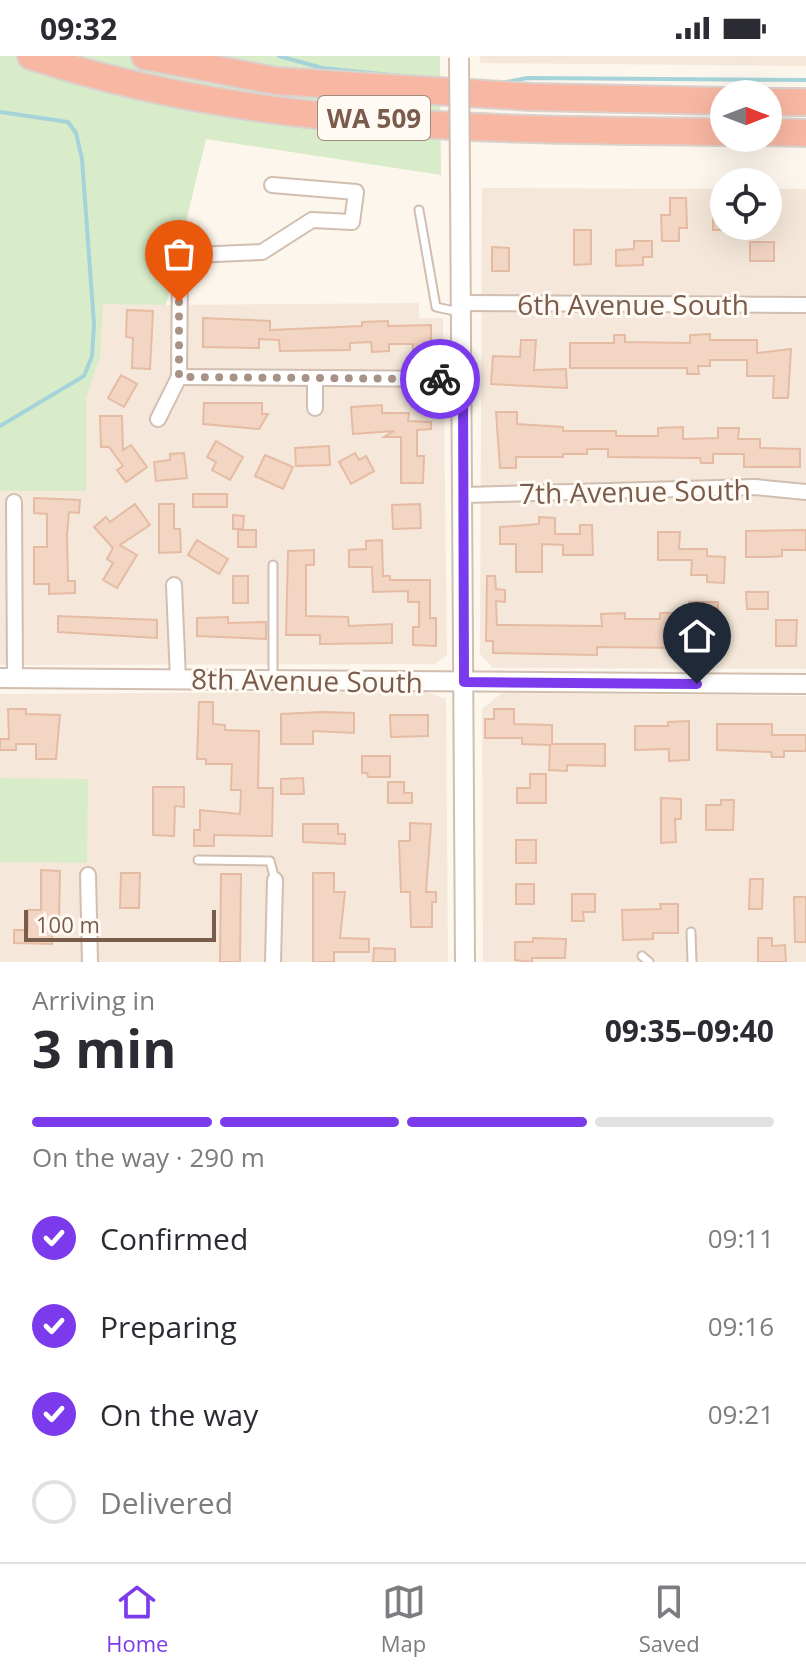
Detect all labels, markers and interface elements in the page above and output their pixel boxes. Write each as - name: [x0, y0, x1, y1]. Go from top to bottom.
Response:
- text: 09:32: [40, 8, 117, 49]
- north arrow: [710, 80, 782, 152]
- map controls: [710, 80, 782, 240]
- road number: WA 509: [318, 96, 430, 140]
- button: locate: [710, 168, 782, 240]
- pin: [145, 220, 213, 302]
- icon: bag: [157, 232, 201, 276]
- street label: 6th Avenue South: [517, 285, 749, 323]
- courier: [400, 339, 480, 419]
- icon: bike: [418, 357, 462, 401]
- street label: 7th Avenue South: [519, 470, 751, 512]
- pin: [663, 602, 731, 684]
- icon: home: [675, 614, 719, 658]
- street label: 8th Avenue South: [191, 659, 423, 701]
- scale bar: [24, 906, 216, 942]
- text: 100 m: [36, 909, 100, 939]
- text: Arriving in: [32, 982, 155, 1018]
- text: 09:35–09:40: [605, 1010, 774, 1051]
- text: 3 min: [32, 1012, 176, 1083]
- text: On the way · 290 m: [32, 1139, 265, 1175]
- icon: check: [32, 1216, 76, 1260]
- text: Confirmed: [100, 1218, 248, 1259]
- text: 09:11: [708, 1220, 774, 1256]
- icon: check: [32, 1304, 76, 1348]
- text: Preparing: [100, 1306, 237, 1347]
- text: 09:16: [708, 1308, 774, 1344]
- icon: check: [32, 1392, 76, 1436]
- text: On the way: [100, 1394, 258, 1435]
- text: 09:21: [708, 1396, 774, 1432]
- text: Delivered: [100, 1482, 233, 1523]
- tab: Home: [106, 1580, 168, 1658]
- tab: Map: [381, 1580, 426, 1658]
- tab: Saved: [639, 1580, 700, 1658]

